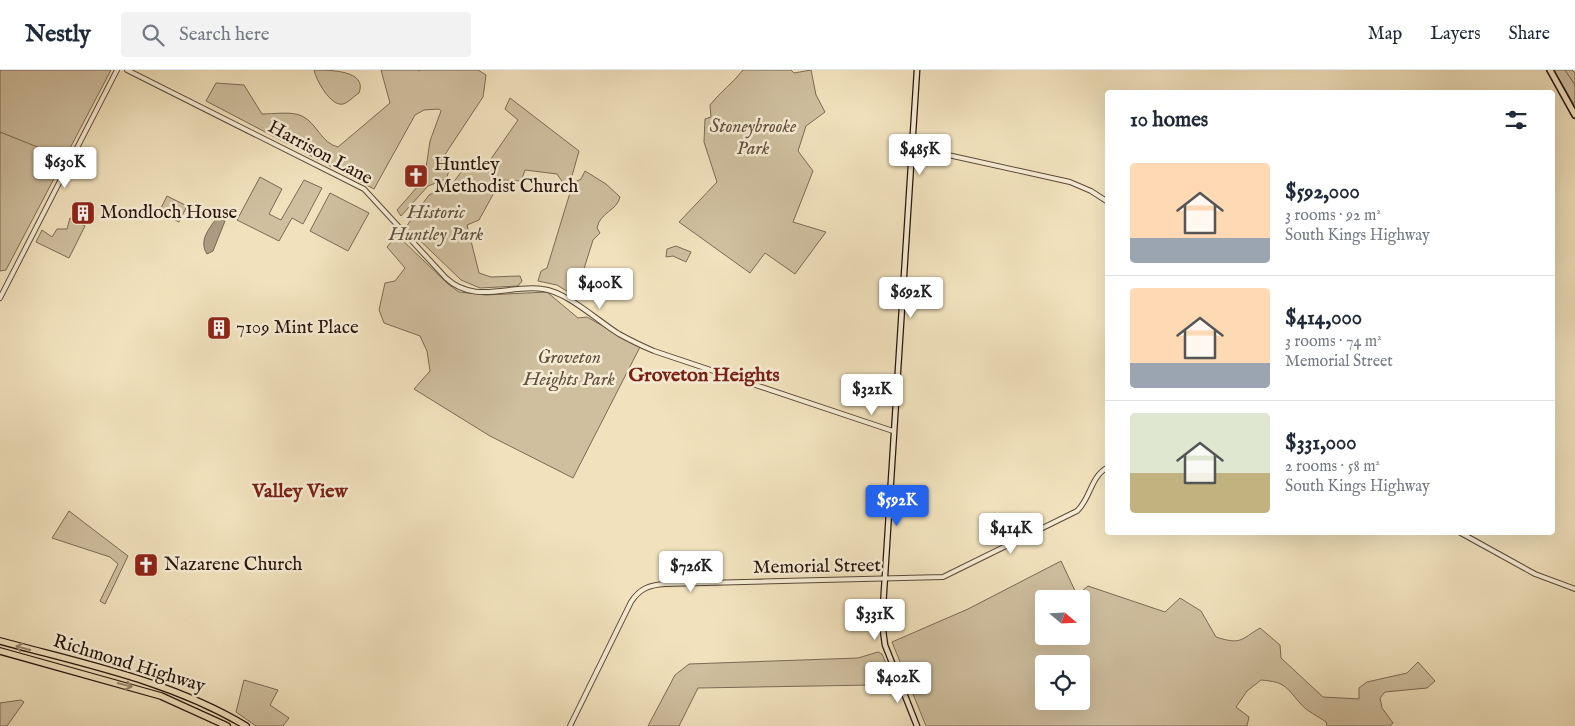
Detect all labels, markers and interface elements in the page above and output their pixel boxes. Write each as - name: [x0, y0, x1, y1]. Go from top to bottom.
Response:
- search box: [121, 12, 471, 57]
- text: Nestly: [25, 19, 91, 50]
- icon: search: [139, 21, 167, 49]
- text: Search here: [179, 23, 269, 47]
- text: Map: [1368, 23, 1402, 46]
- text: Layers: [1430, 23, 1481, 46]
- text: Share: [1509, 23, 1550, 46]
- icon: filters: [1502, 106, 1530, 134]
- text: 10 homes: [1130, 107, 1208, 134]
- street label: Harrison Lane: [263, 115, 377, 191]
- park label: Stoneybrooke Park: [710, 115, 797, 161]
- pin: $485K: [885, 134, 955, 176]
- text: $485K: [900, 140, 940, 160]
- pin: $630K: [30, 146, 100, 189]
- text: $630K: [44, 153, 86, 173]
- place label: Huntley Methodist Church: [434, 153, 578, 199]
- church icon: Huntley Methodist Church: [403, 163, 429, 189]
- text: $592,000: [1285, 179, 1360, 206]
- icon: home: [1170, 183, 1230, 243]
- building icon: Mondloch House: [70, 200, 96, 226]
- place label: Mondloch House: [100, 201, 238, 225]
- park label: Historic Huntley Park: [388, 201, 484, 247]
- text: 3 rooms · 92 m²: [1285, 206, 1381, 226]
- text: South Kings Highway: [1285, 226, 1430, 246]
- pin: $400K: [565, 268, 635, 310]
- text: $400K: [578, 274, 622, 294]
- pin: $692K: [876, 276, 946, 319]
- text: $692K: [890, 283, 932, 303]
- text: $414,000: [1285, 305, 1362, 332]
- icon: home: [1170, 308, 1230, 368]
- building icon: 7109 Mint Place: [206, 315, 232, 341]
- place label: 7109 Mint Place: [236, 316, 359, 340]
- text: 3 rooms · 74 m²: [1285, 332, 1382, 352]
- park label: Groveton Heights Park: [522, 346, 615, 392]
- text: Memorial Street: [1285, 352, 1393, 372]
- district label: Groveton Heights: [628, 363, 780, 388]
- pin: $321K: [837, 374, 907, 416]
- text: $321K: [852, 380, 892, 400]
- text: $331,000: [1285, 430, 1357, 457]
- icon: home: [1170, 433, 1230, 493]
- text: 2 rooms · 58 m²: [1285, 457, 1380, 477]
- text: South Kings Highway: [1285, 477, 1430, 497]
- district label: Valley View: [251, 479, 349, 504]
- pin: $592K: [862, 484, 932, 527]
- text: $592K: [877, 491, 917, 511]
- pin: $414K: [976, 512, 1046, 555]
- text: $414K: [990, 519, 1032, 539]
- pin: $726K: [656, 550, 726, 593]
- church icon: Nazarene Church: [133, 552, 159, 578]
- place label: Nazarene Church: [164, 553, 302, 577]
- street label: Memorial Street: [753, 554, 882, 580]
- text: $726K: [670, 557, 712, 577]
- north arrow: [1035, 590, 1090, 645]
- map controls: [1035, 590, 1090, 710]
- pin: $331K: [840, 598, 910, 641]
- text: $331K: [856, 605, 894, 625]
- street label: Richmond Highway: [50, 629, 209, 699]
- one-way arrow: [16, 642, 32, 652]
- button: locate: [1035, 655, 1090, 710]
- pin: $402K: [863, 662, 933, 704]
- text: $402K: [876, 668, 920, 688]
- one-way arrow: [117, 681, 133, 690]

